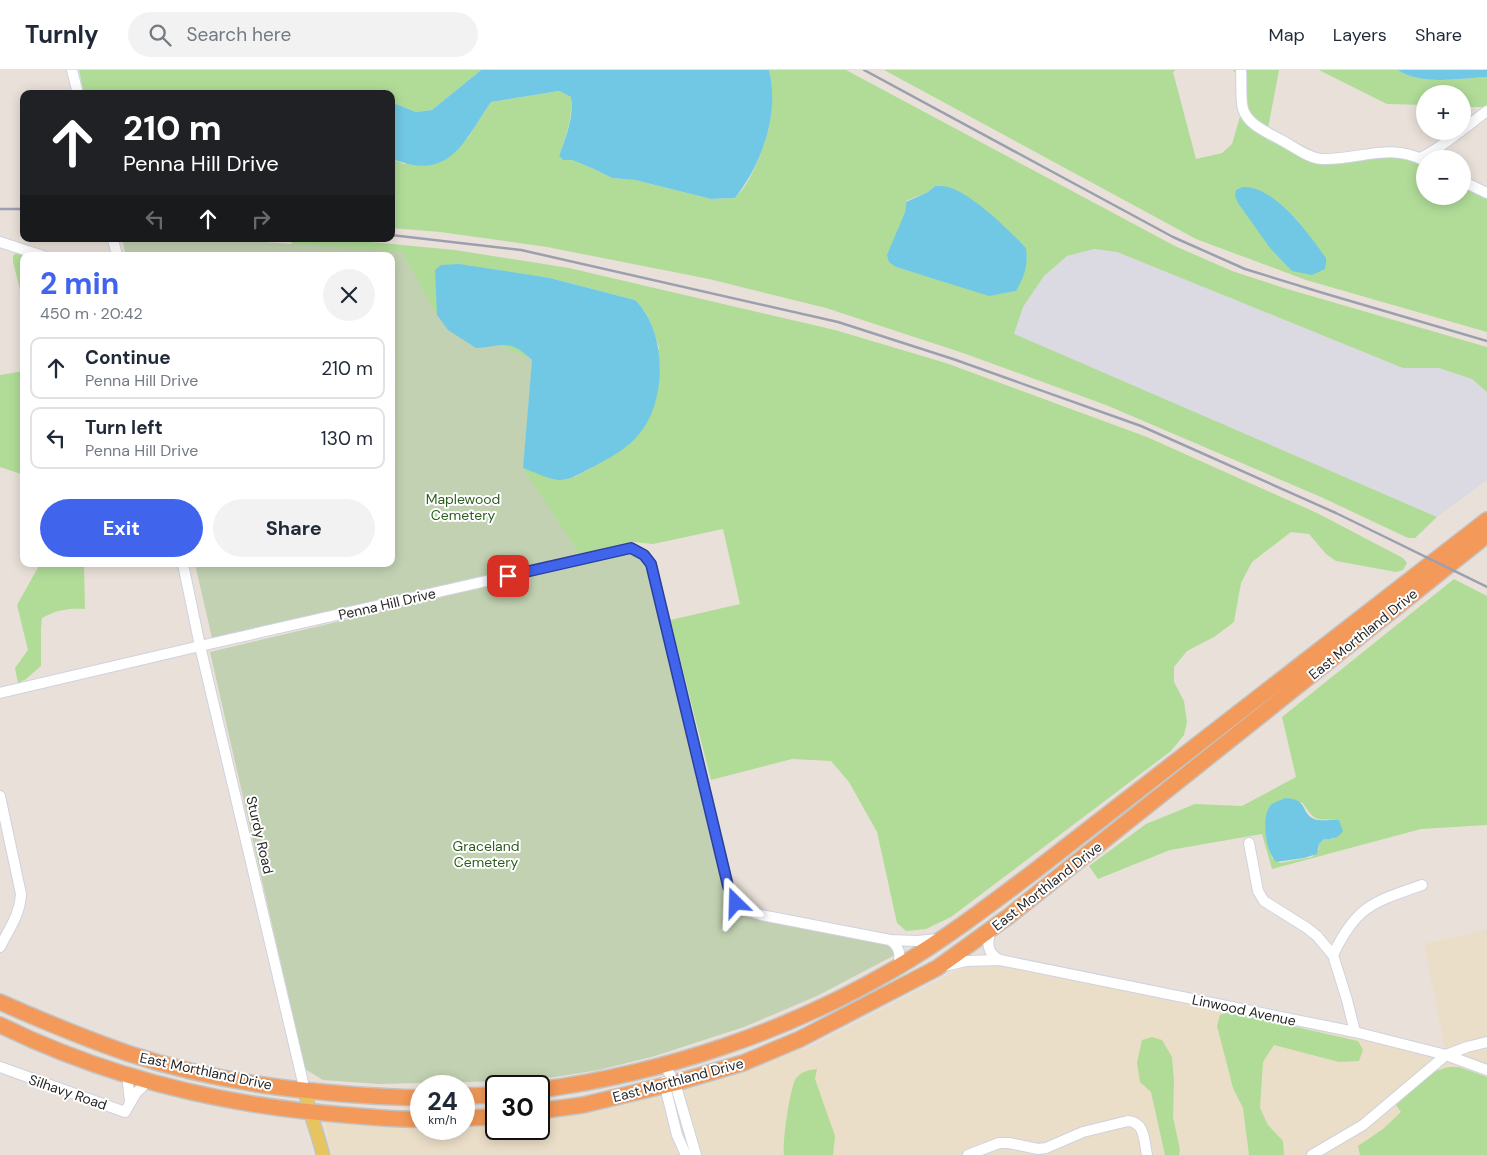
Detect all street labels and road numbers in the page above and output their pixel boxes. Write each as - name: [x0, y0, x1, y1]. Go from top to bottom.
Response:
- street label: Penna Hill Drive: [337, 584, 437, 624]
- street label: East Morthland Drive: [1305, 585, 1421, 683]
- street label: Sturdy Road: [242, 794, 278, 876]
- street label: East Morthland Drive: [988, 837, 1106, 935]
- street label: Linwood Avenue: [1190, 990, 1298, 1030]
- street label: East Morthland Drive: [138, 1048, 274, 1094]
- street label: East Morthland Drive: [611, 1054, 745, 1106]
- street label: Silhavy Road: [27, 1070, 109, 1114]

